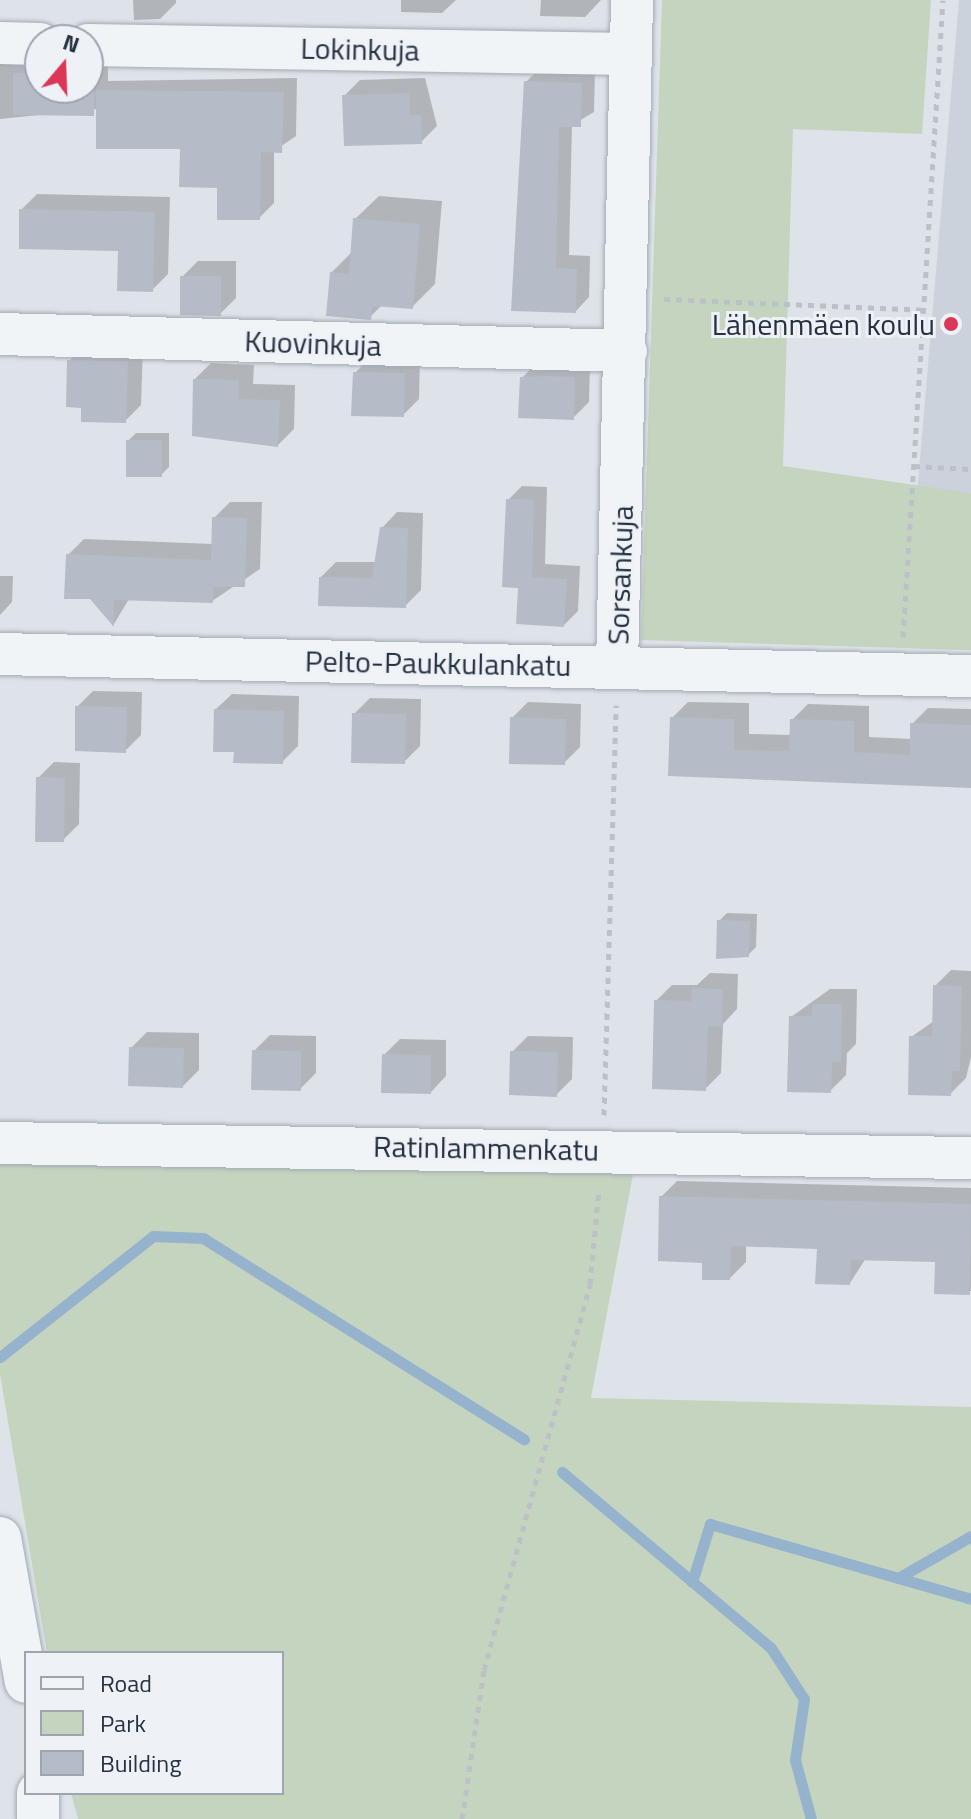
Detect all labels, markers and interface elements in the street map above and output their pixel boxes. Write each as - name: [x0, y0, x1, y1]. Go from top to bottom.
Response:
- north arrow: [24, 24, 104, 104]
- text: N: [58, 25, 84, 62]
- street label: Lokinkuja: [300, 30, 420, 68]
- place label: Lähenmäen koulu: [712, 306, 935, 342]
- marker: Lähenmäen koulu: [942, 315, 960, 333]
- street label: Kuovinkuja: [244, 323, 382, 363]
- street label: Sorsankuja: [600, 505, 640, 645]
- street label: Pelto-Paukkulankatu: [305, 643, 571, 683]
- street label: Ratinlammenkatu: [373, 1128, 599, 1168]
- legend: [24, 1651, 284, 1795]
- text: Road: [100, 1665, 152, 1701]
- text: Park: [100, 1705, 146, 1741]
- text: Building: [100, 1745, 182, 1781]

